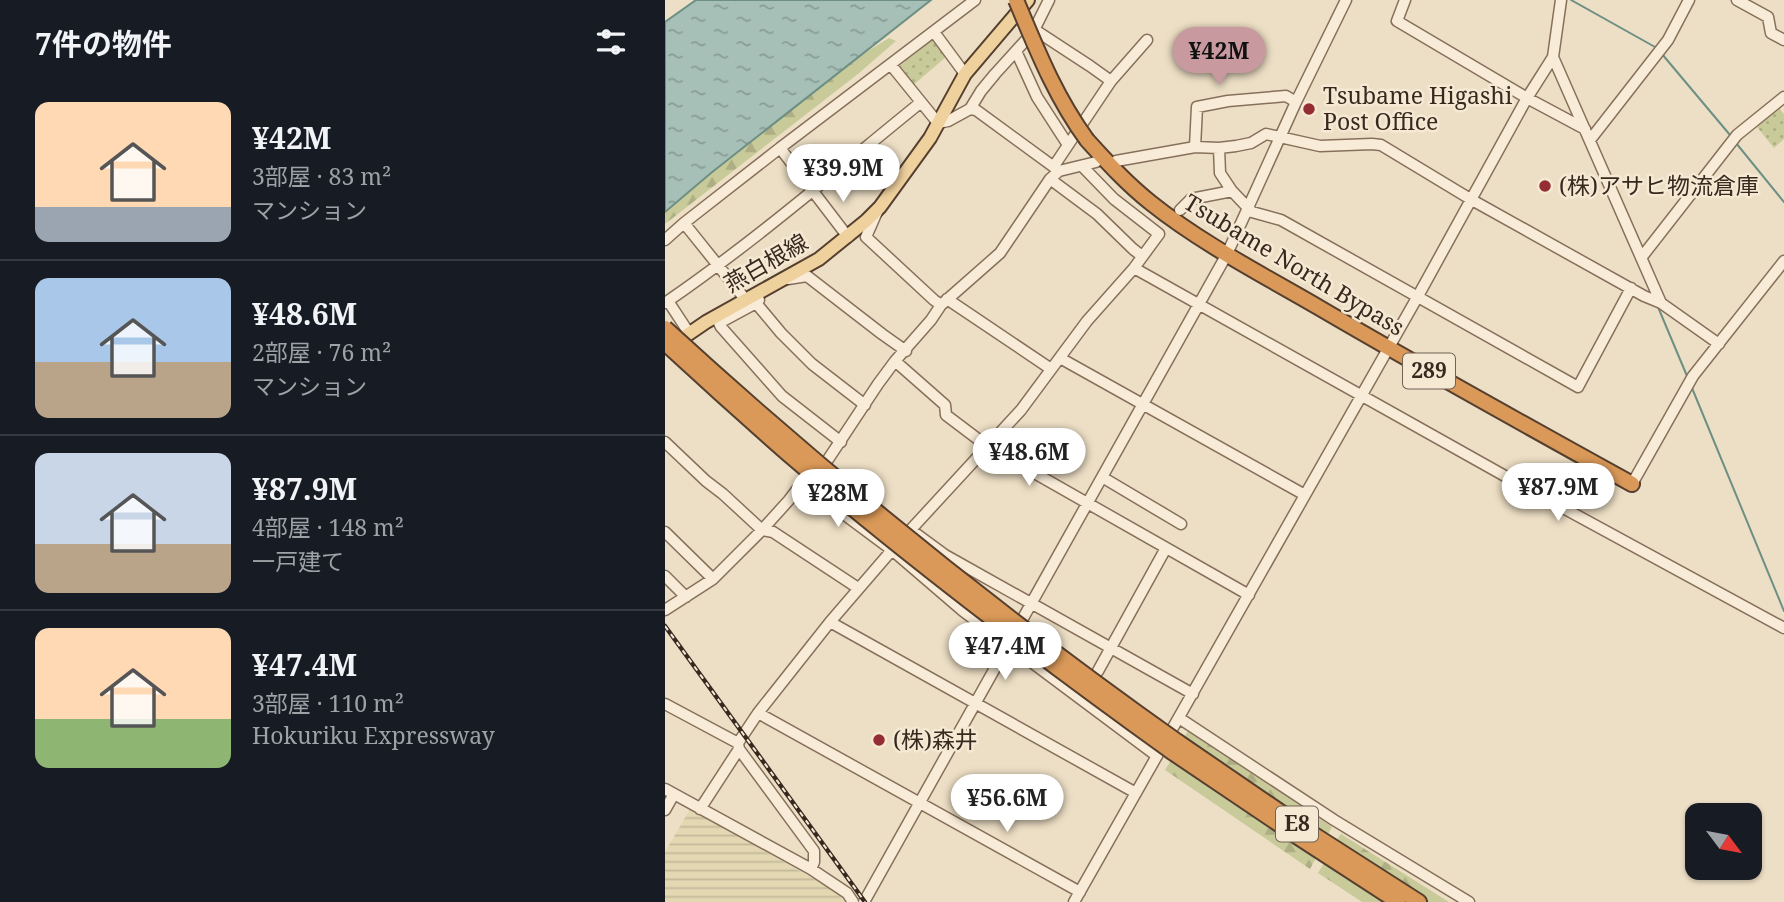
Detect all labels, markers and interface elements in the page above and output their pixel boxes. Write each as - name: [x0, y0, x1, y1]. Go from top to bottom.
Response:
- text: 7件の物件: [35, 23, 172, 64]
- icon: filters: [592, 23, 630, 61]
- pin: ¥42M: [1178, 28, 1260, 87]
- text: ¥42M: [1189, 34, 1249, 66]
- place label: Tsubame Higashi Post Office: [1323, 79, 1513, 137]
- marker: Tsubame Higashi Post Office: [1301, 101, 1317, 117]
- text: ¥42M: [252, 117, 331, 158]
- icon: home: [91, 130, 175, 214]
- pin: ¥39.9M: [786, 144, 900, 204]
- text: ¥39.9M: [803, 151, 883, 183]
- text: 3部屋 · 83 m²: [252, 160, 391, 192]
- place label: (株)アサヒ物流倉庫: [1559, 169, 1759, 201]
- marker: (株)アサヒ物流倉庫: [1537, 178, 1553, 194]
- street label: Tsubame North Bypass: [1178, 186, 1411, 343]
- text: マンション: [252, 194, 367, 226]
- street label: 燕白根線: [718, 225, 813, 299]
- text: ¥48.6M: [252, 293, 357, 334]
- icon: home: [91, 306, 175, 390]
- text: 2部屋 · 76 m²: [252, 336, 391, 368]
- road number: 289: [1403, 354, 1455, 388]
- text: マンション: [252, 370, 367, 402]
- pin: ¥48.6M: [972, 428, 1086, 488]
- text: ¥48.6M: [989, 435, 1069, 467]
- pin: ¥87.9M: [1501, 463, 1615, 523]
- text: ¥87.9M: [252, 468, 357, 509]
- pin: ¥28M: [797, 470, 879, 529]
- text: ¥87.9M: [1518, 470, 1598, 502]
- text: ¥28M: [808, 476, 868, 508]
- icon: home: [91, 481, 175, 565]
- text: 4部屋 · 148 m²: [252, 511, 404, 543]
- text: 一戸建て: [252, 545, 344, 577]
- pin: ¥47.4M: [948, 622, 1062, 682]
- text: ¥47.4M: [965, 629, 1045, 661]
- text: ¥47.4M: [252, 644, 357, 685]
- icon: home: [91, 656, 175, 740]
- text: 3部屋 · 110 m²: [252, 687, 404, 719]
- text: Hokuriku Expressway: [252, 719, 495, 751]
- place label: (株)森井: [893, 723, 978, 755]
- marker: (株)森井: [871, 732, 887, 748]
- pin: ¥56.6M: [950, 774, 1064, 834]
- text: ¥56.6M: [967, 781, 1047, 813]
- north arrow: [1685, 803, 1762, 880]
- map controls: [1685, 803, 1762, 880]
- road number: E8: [1276, 806, 1318, 842]

